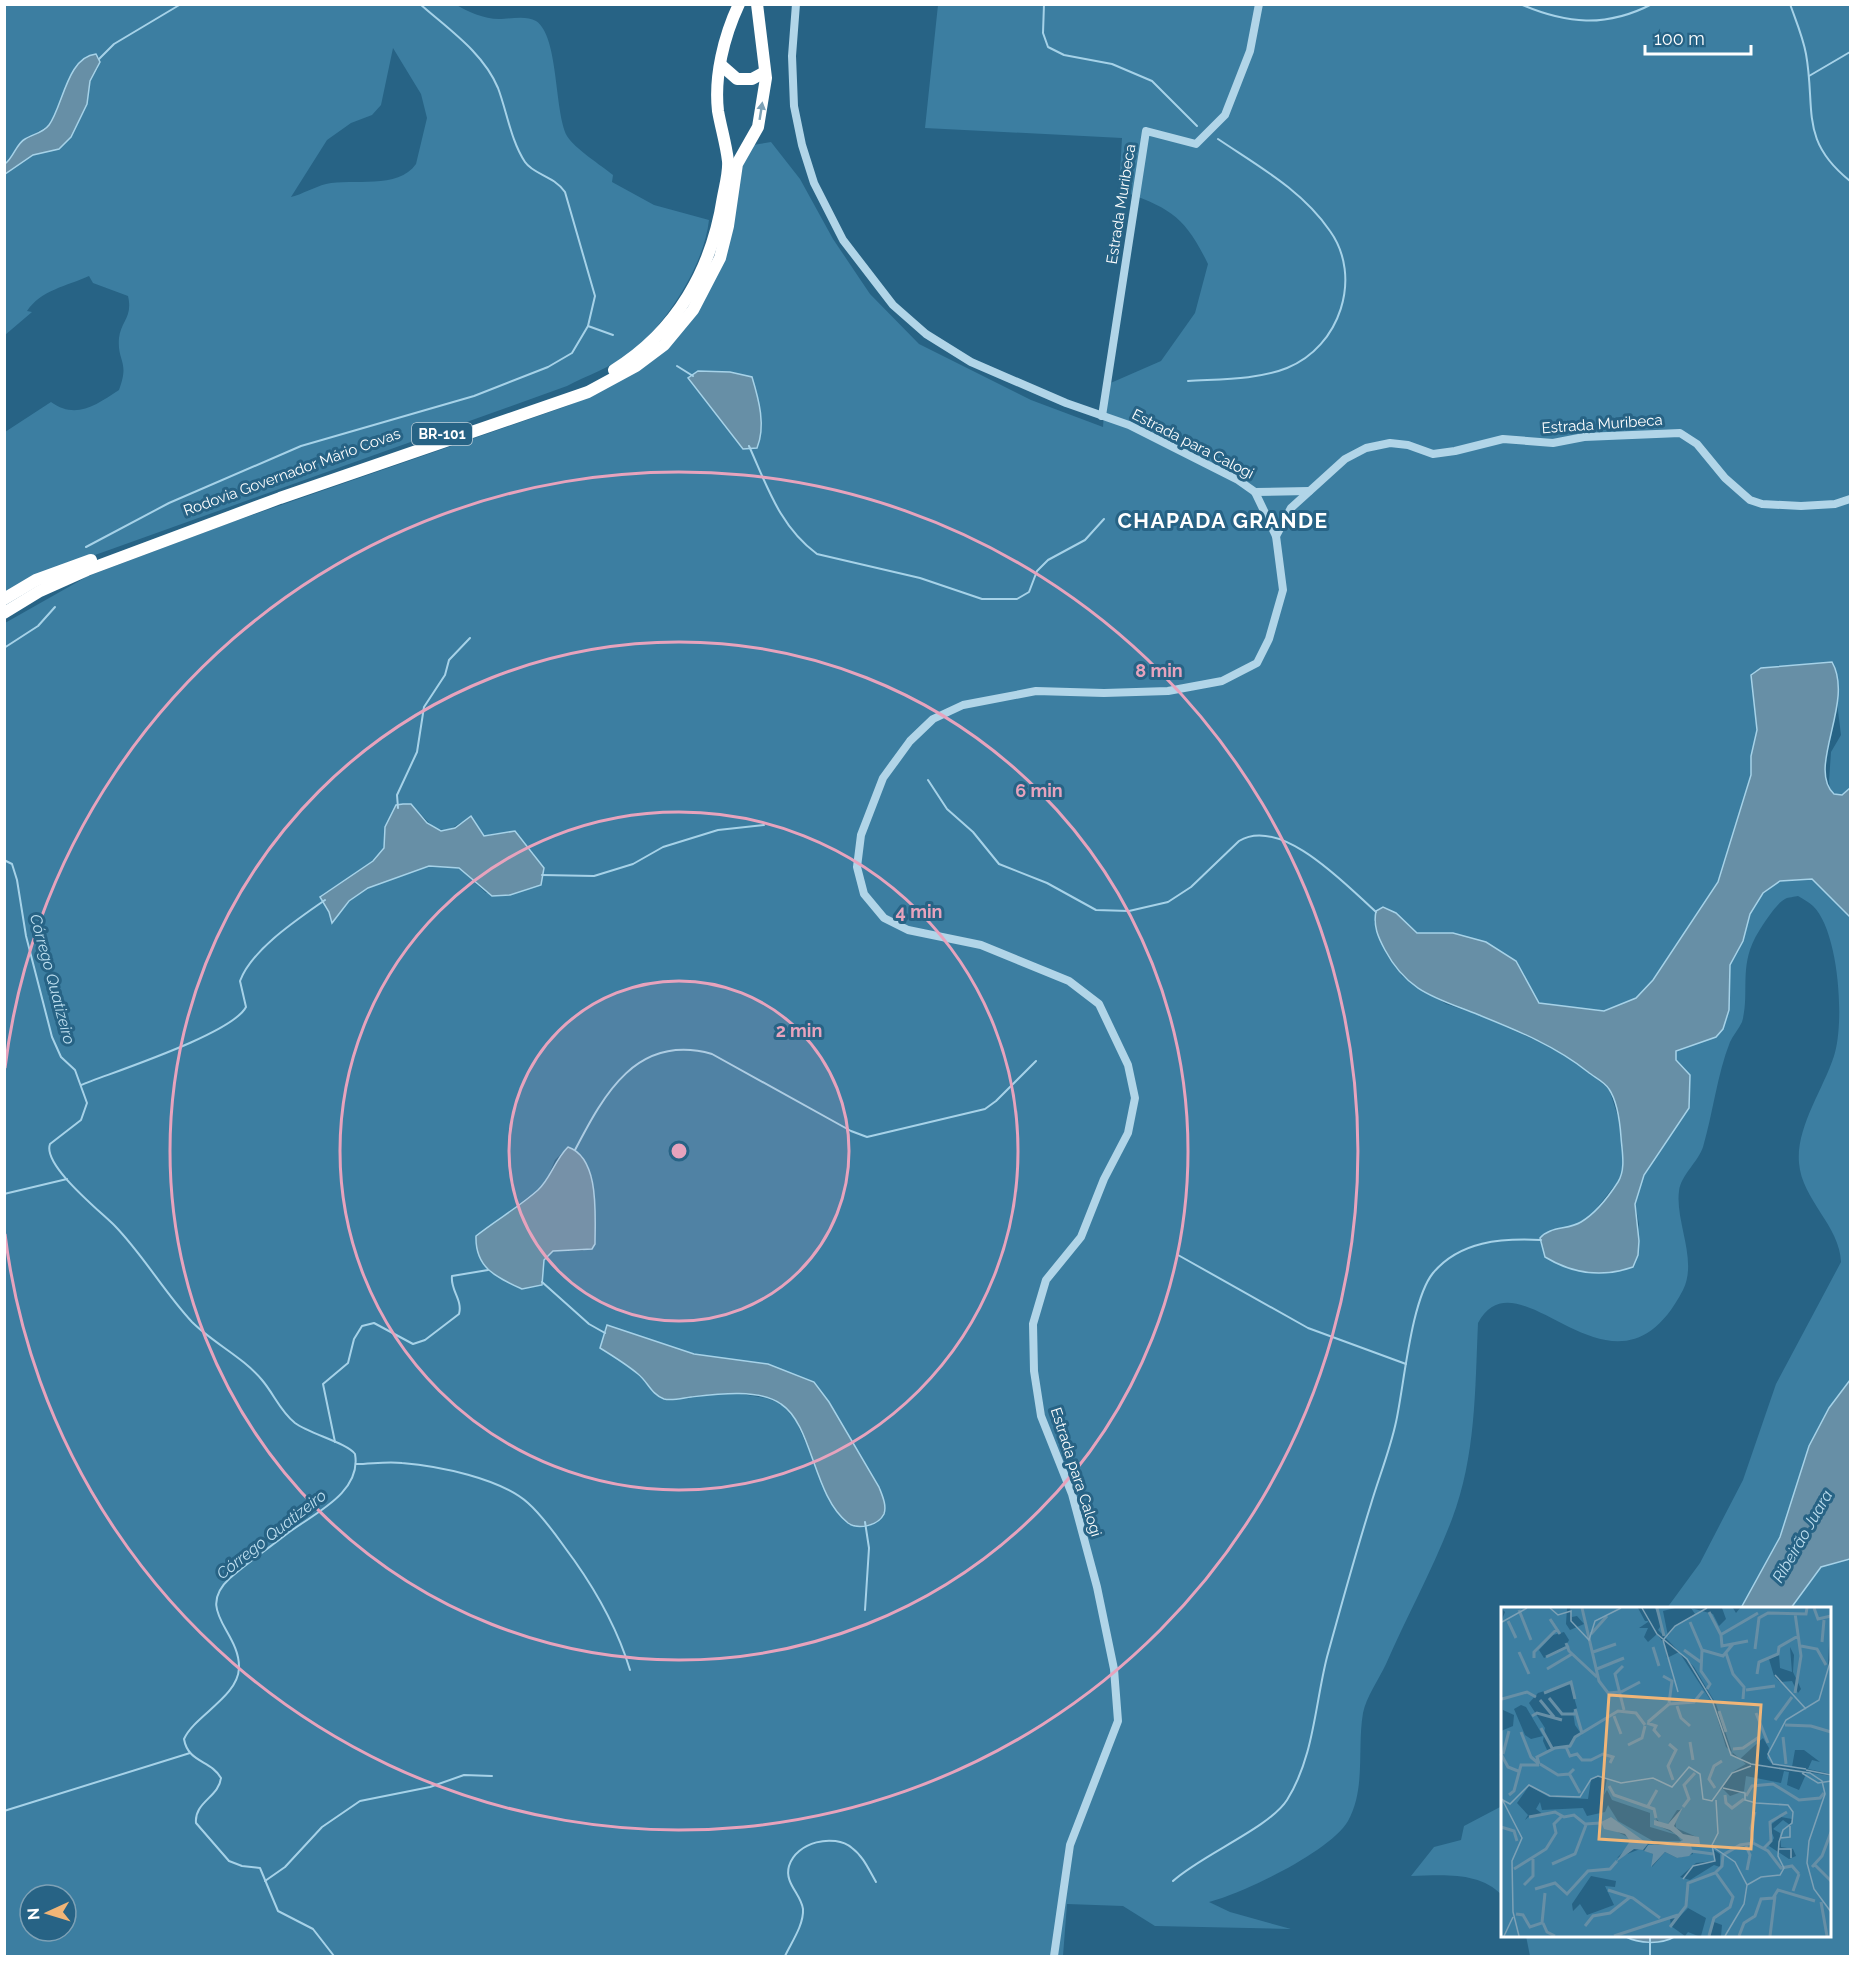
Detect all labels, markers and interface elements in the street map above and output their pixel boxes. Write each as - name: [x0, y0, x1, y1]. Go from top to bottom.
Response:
- scale bar: [1645, 18, 1752, 56]
- text: 100 m: [1654, 28, 1705, 49]
- one-way arrow: [756, 101, 765, 120]
- street label: Estrada Muribeca: [1103, 143, 1139, 265]
- street label: Estrada para Calogi: [1129, 405, 1257, 483]
- street label: Estrada Muribeca: [1541, 411, 1663, 437]
- road number: BR-101: [412, 423, 472, 445]
- street label: Rodovia Governador Mário Covas: [181, 424, 403, 520]
- district label: CHAPADA GRANDE: [1117, 508, 1329, 533]
- text: 8 min: [1135, 660, 1183, 681]
- text: 6 min: [1015, 780, 1063, 801]
- text: 4 min: [896, 901, 942, 922]
- water label: Córrego Quatizeiro: [26, 912, 79, 1046]
- text: 2 min: [776, 1020, 822, 1041]
- centre of rings: [669, 1141, 689, 1161]
- street label: Estrada para Calogi: [1047, 1405, 1105, 1539]
- water label: Córrego Quatizeiro: [213, 1486, 330, 1583]
- water label: Ribeirão Juara: [1768, 1486, 1837, 1586]
- inset map: [1501, 1607, 1831, 1937]
- north arrow: [18, 1883, 78, 1943]
- text: N: [24, 1907, 43, 1921]

